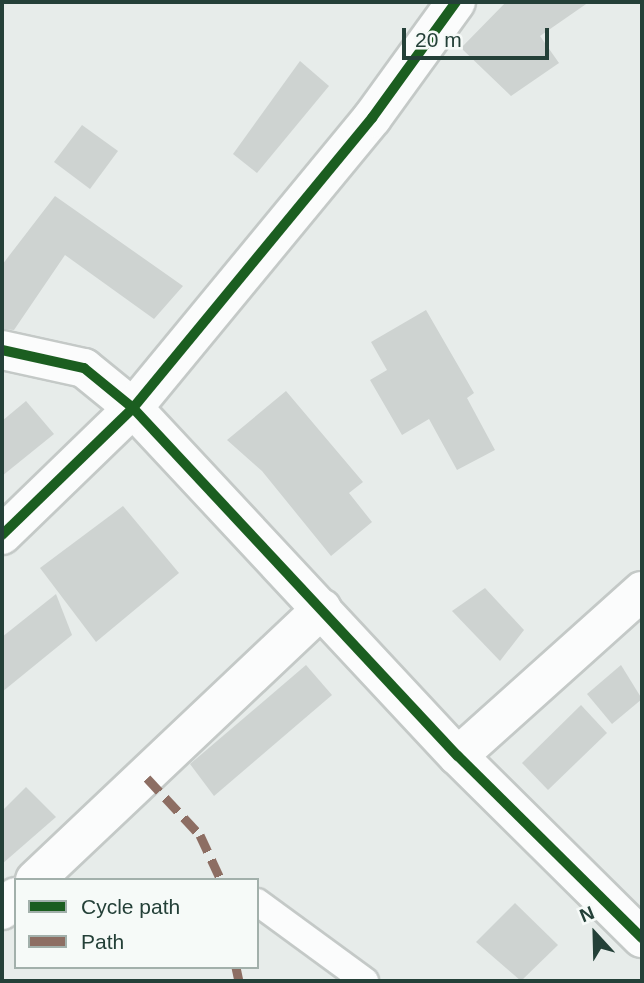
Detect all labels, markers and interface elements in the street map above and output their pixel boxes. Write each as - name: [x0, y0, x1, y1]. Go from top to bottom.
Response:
- scale bar: [406, 14, 553, 58]
- text: 20 m: [415, 28, 462, 51]
- legend: [14, 878, 259, 969]
- text: Cycle path: [81, 895, 180, 918]
- north arrow: [560, 899, 630, 969]
- text: N: [577, 902, 597, 926]
- text: Path: [81, 930, 124, 953]

